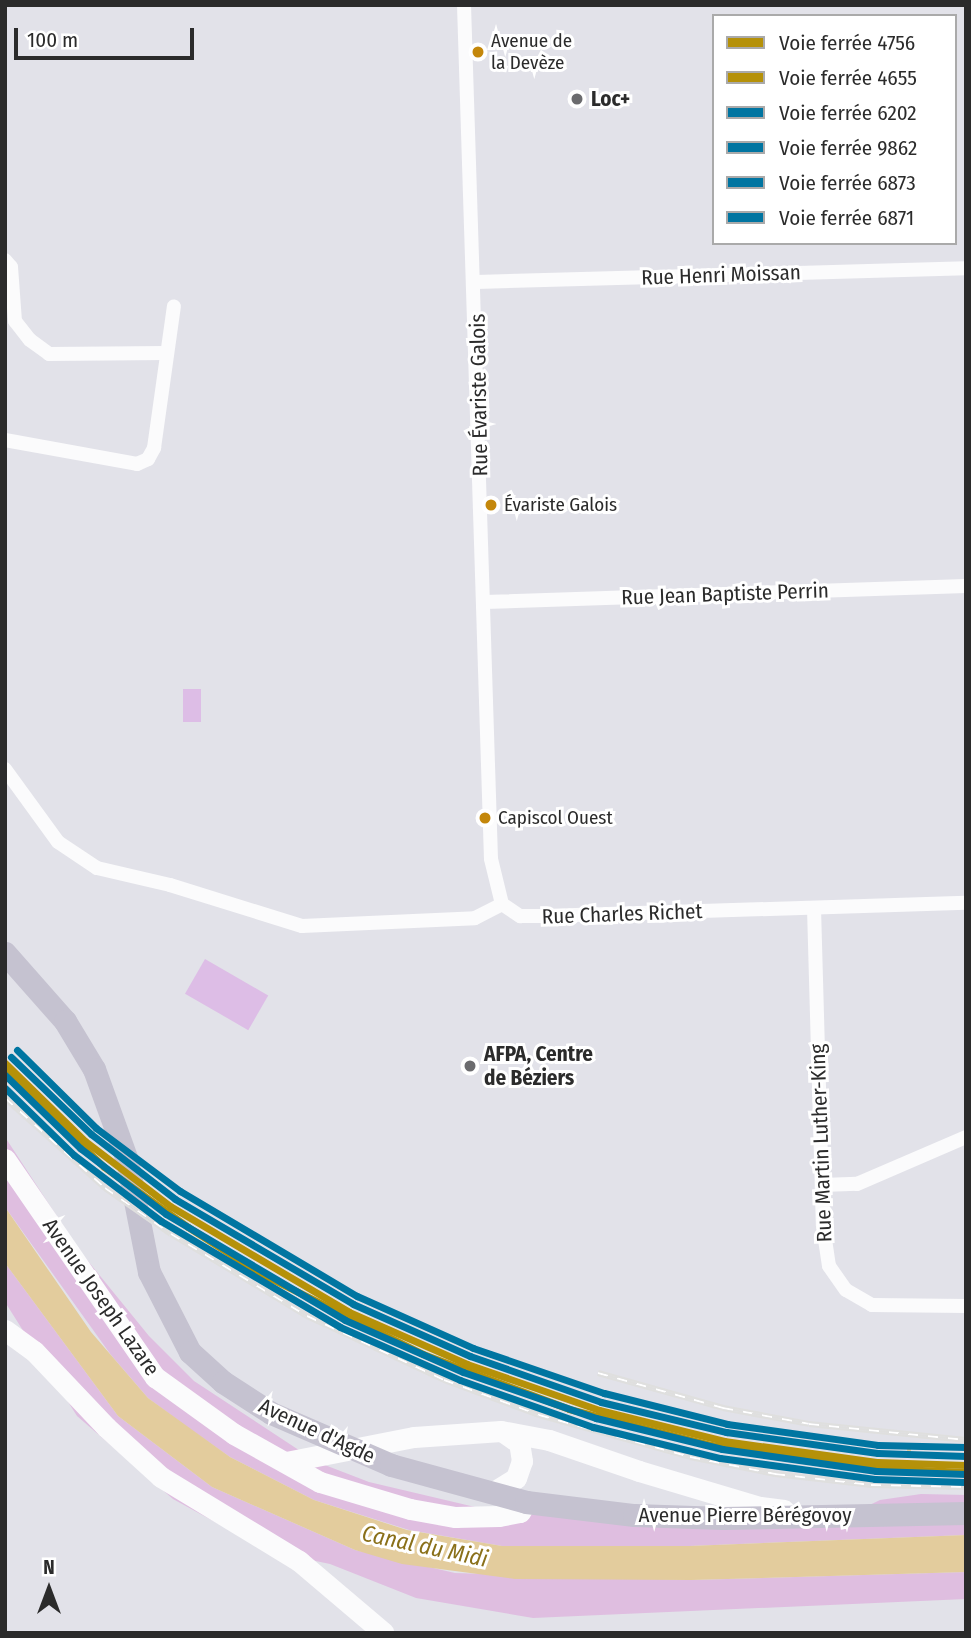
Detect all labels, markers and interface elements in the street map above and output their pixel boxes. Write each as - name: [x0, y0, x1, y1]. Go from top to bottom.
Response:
- scale bar: [18, 14, 198, 58]
- legend: [712, 14, 957, 245]
- text: 100 m: [27, 27, 78, 53]
- place label: Avenue de la Devèze: [491, 30, 572, 74]
- text: Voie ferrée 4756: [779, 30, 915, 56]
- marker: Avenue de la Devèze: [471, 45, 485, 59]
- text: Voie ferrée 4655: [779, 65, 917, 91]
- place label: Loc+: [591, 86, 630, 112]
- marker: Loc+: [569, 91, 585, 107]
- text: Voie ferrée 6202: [779, 100, 917, 126]
- text: Voie ferrée 9862: [779, 135, 917, 161]
- text: Voie ferrée 6873: [779, 170, 916, 196]
- text: Voie ferrée 6871: [779, 205, 914, 231]
- street label: Rue Henri Moissan: [641, 260, 801, 290]
- street label: Rue Évariste Galois: [465, 313, 493, 477]
- place label: Évariste Galois: [504, 494, 617, 516]
- marker: Évariste Galois: [484, 498, 498, 512]
- street label: Rue Jean Baptiste Perrin: [621, 578, 829, 610]
- place label: Capiscol Ouest: [498, 807, 613, 829]
- marker: Capiscol Ouest: [478, 811, 492, 825]
- street label: Rue Charles Richet: [541, 899, 703, 929]
- place label: AFPA, Centre de Béziers: [484, 1041, 593, 1091]
- street label: Rue Martin Luther-King: [805, 1043, 837, 1243]
- marker: AFPA, Centre de Béziers: [462, 1058, 478, 1074]
- street label: Avenue Joseph Lazare: [37, 1213, 165, 1381]
- street label: Avenue d'Agde: [255, 1393, 379, 1469]
- street label: Avenue Pierre Bérégovoy: [638, 1502, 852, 1528]
- water label: Canal du Midi: [360, 1519, 490, 1573]
- north arrow: [14, 1554, 84, 1624]
- text: N: [43, 1556, 55, 1579]

